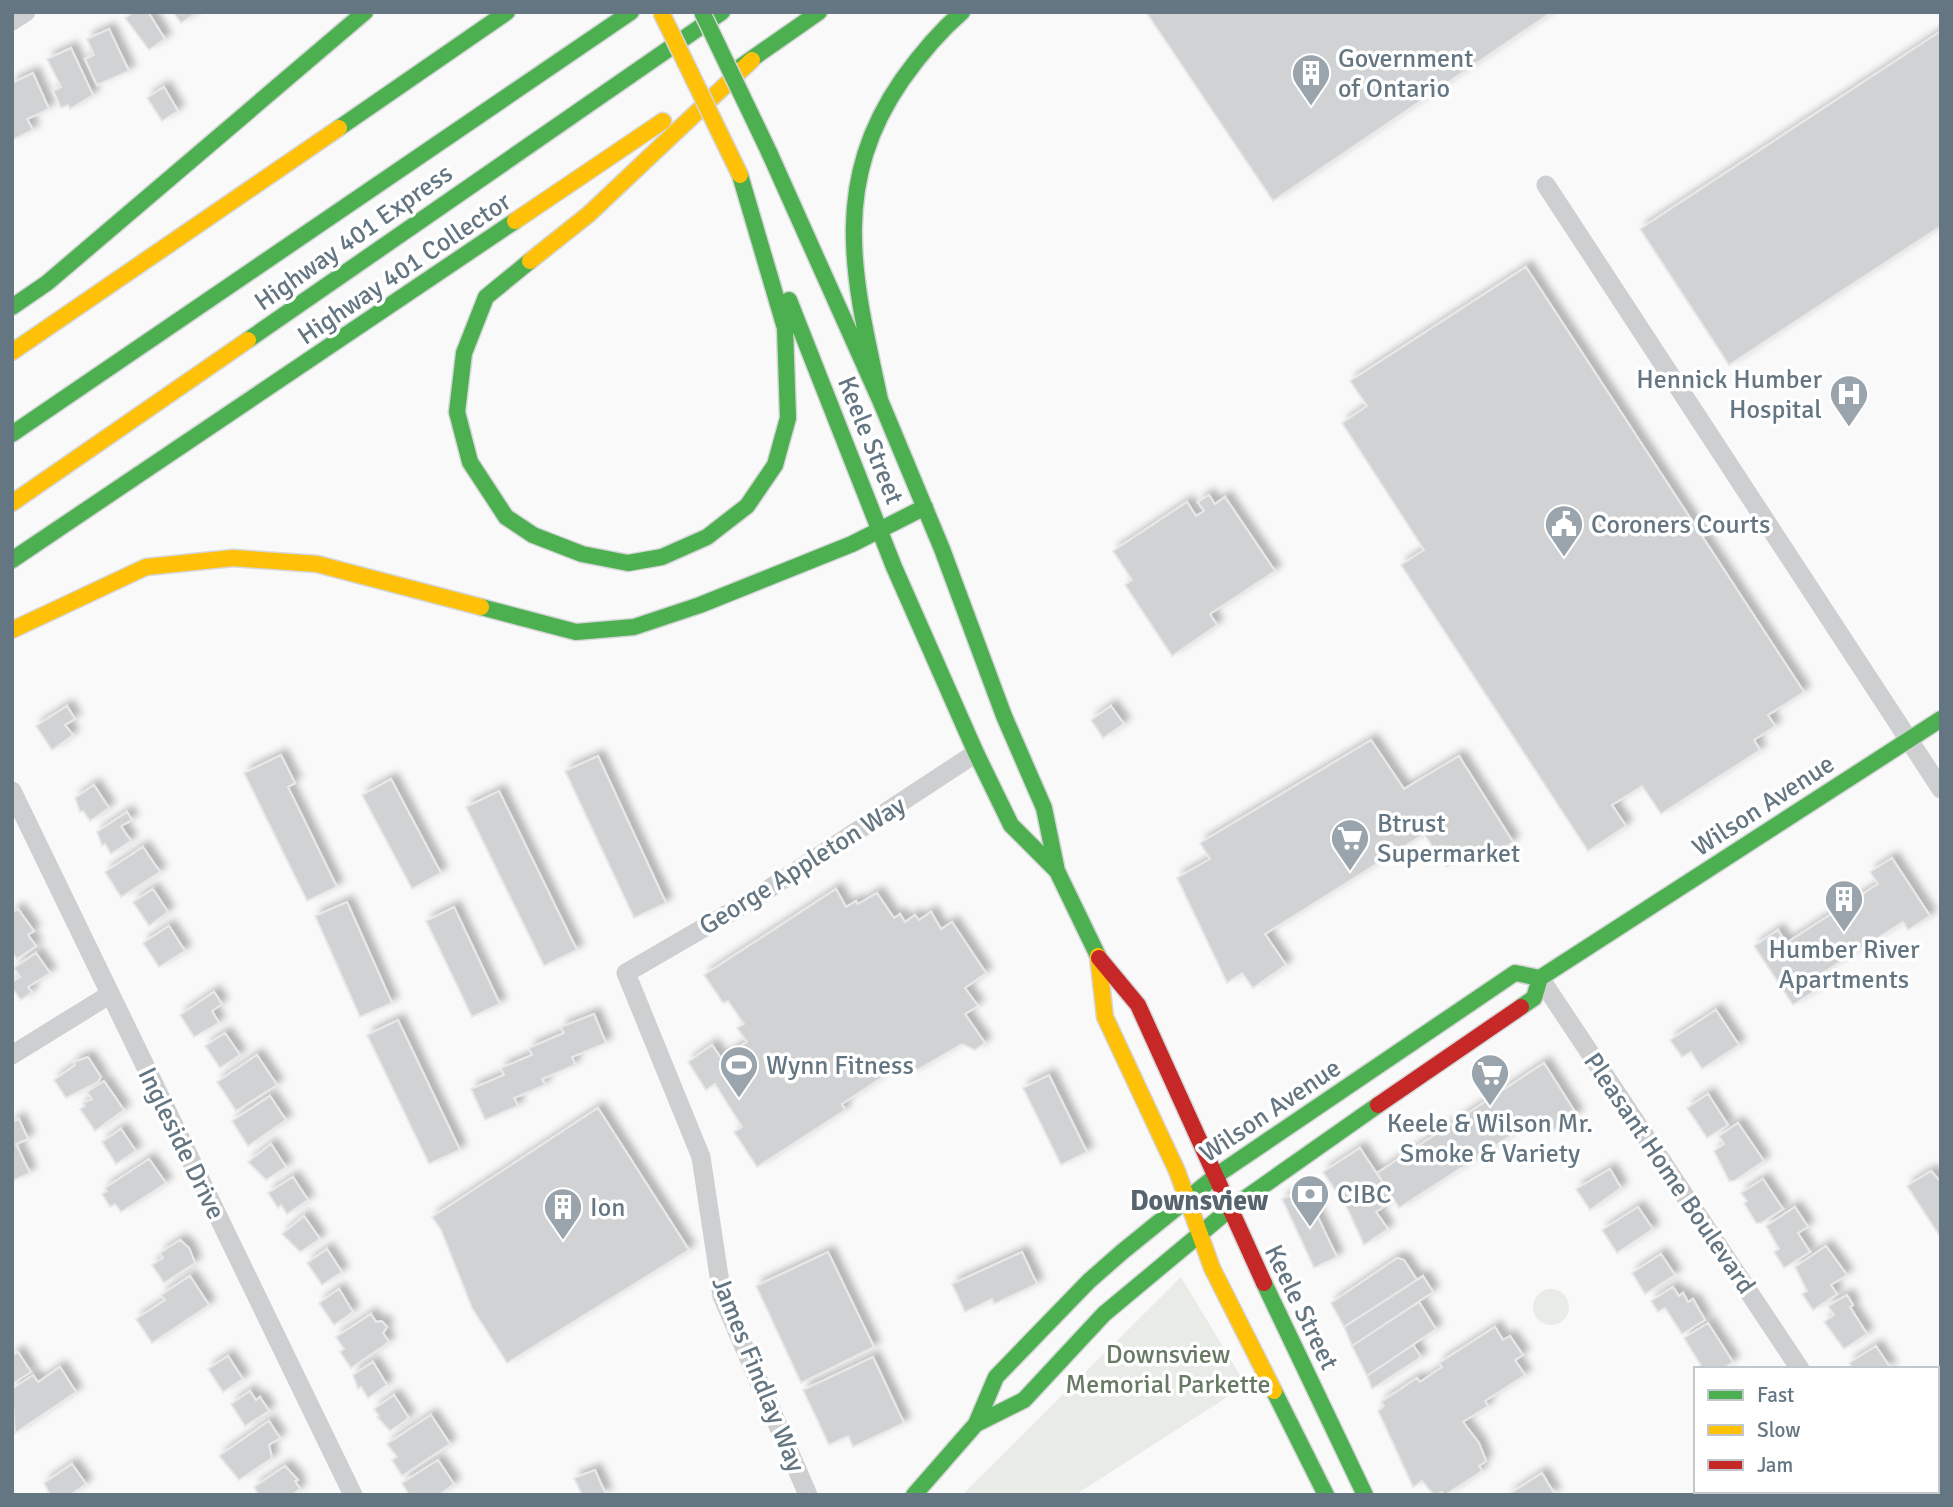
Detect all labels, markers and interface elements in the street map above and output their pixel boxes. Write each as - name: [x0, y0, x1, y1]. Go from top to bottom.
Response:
- place label: Government of Ontario: [1338, 43, 1473, 105]
- building icon: Government of Ontario: [1290, 52, 1332, 107]
- street label: Highway 401 Express: [248, 157, 459, 318]
- street label: Highway 401 Collector: [292, 185, 518, 352]
- place label: Hennick Humber Hospital: [1636, 364, 1822, 426]
- street label: Keele Street: [830, 372, 910, 509]
- hospital icon: Hennick Humber Hospital: [1828, 373, 1870, 428]
- public building icon: Coroners Courts: [1543, 503, 1585, 558]
- place label: Coroners Courts: [1591, 509, 1770, 541]
- street label: Wilson Avenue: [1687, 748, 1841, 864]
- street label: George Appleton Way: [693, 789, 912, 942]
- place label: Btrust Supermarket: [1377, 808, 1520, 870]
- supermarket icon: Btrust Supermarket: [1329, 817, 1371, 872]
- building icon: Humber River Apartments: [1823, 878, 1865, 933]
- place label: Humber River Apartments: [1769, 934, 1920, 996]
- sports icon: Wynn Fitness: [718, 1044, 760, 1099]
- street label: Pleasant Home Boulevard: [1576, 1047, 1762, 1300]
- place label: Wynn Fitness: [766, 1050, 914, 1082]
- street label: Wilson Avenue: [1194, 1052, 1347, 1170]
- supermarket icon: Keele & Wilson Mr. Smoke & Variety: [1469, 1052, 1511, 1107]
- street label: Ingleside Drive: [131, 1062, 232, 1225]
- place label: Keele & Wilson Mr. Smoke & Variety: [1387, 1108, 1593, 1170]
- bank icon: CIBC: [1289, 1173, 1331, 1228]
- place label: CIBC: [1337, 1179, 1392, 1211]
- district label: Downsview: [1130, 1184, 1269, 1218]
- building icon: Ion: [542, 1186, 584, 1241]
- place label: Ion: [590, 1192, 625, 1224]
- street label: Keele Street: [1257, 1240, 1345, 1375]
- street label: James Findlay Way: [704, 1272, 812, 1477]
- park label: Downsview Memorial Parkette: [1065, 1339, 1271, 1401]
- legend: [1694, 1367, 1939, 1493]
- text: Fast: [1757, 1382, 1794, 1408]
- text: Slow: [1757, 1417, 1801, 1443]
- text: Jam: [1757, 1452, 1793, 1478]

